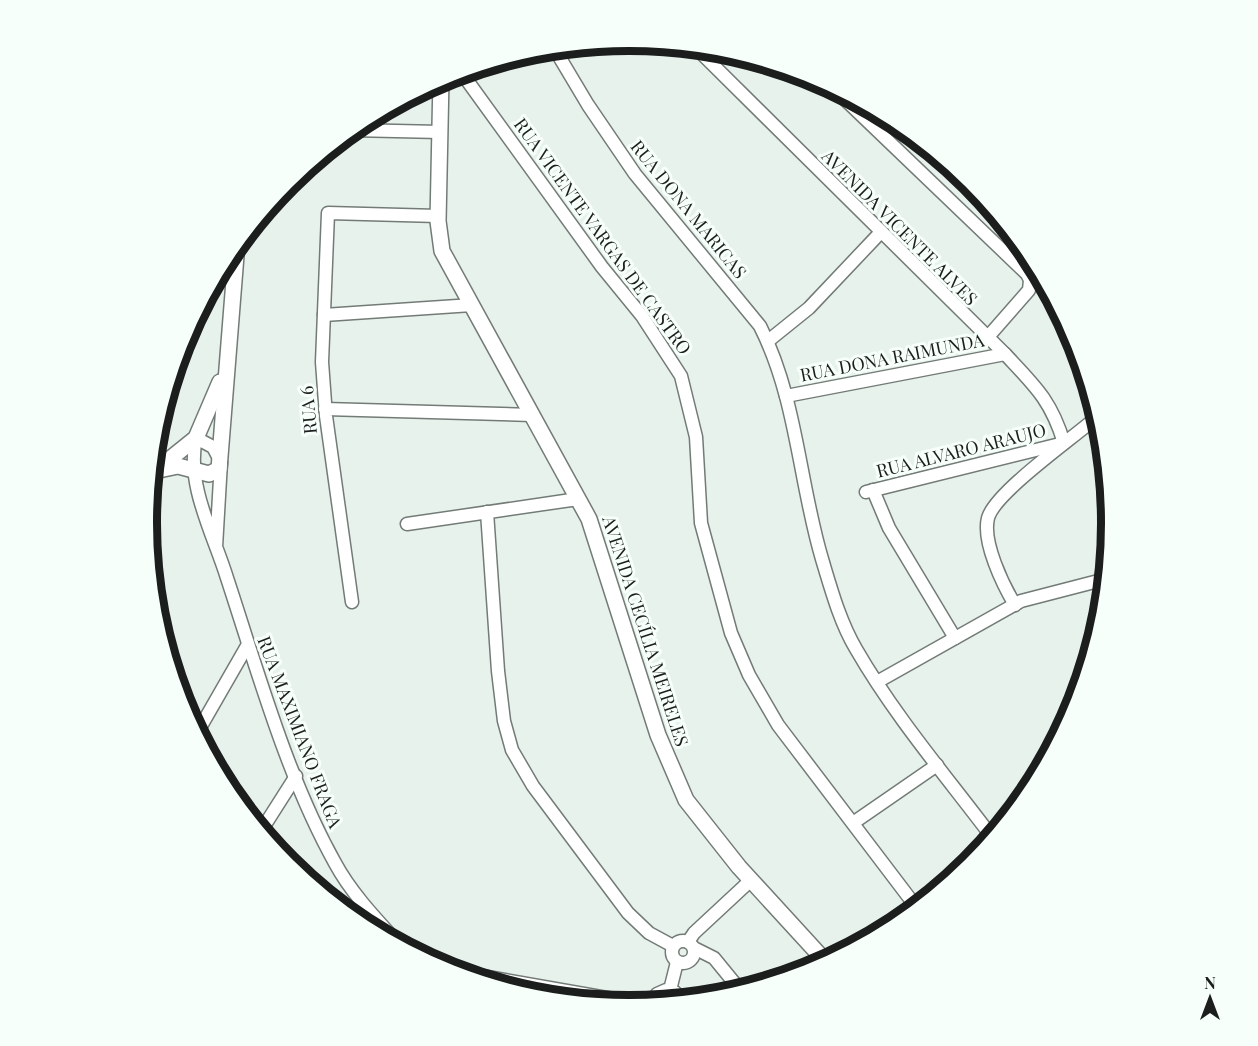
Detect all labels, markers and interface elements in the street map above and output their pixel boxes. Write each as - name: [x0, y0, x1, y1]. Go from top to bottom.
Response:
- street label: RUA VICENTE VARGAS DE CASTRO: [509, 113, 697, 359]
- street label: RUA DONA MARICAS: [626, 135, 752, 283]
- street label: AVENIDA VICENTE ALVES: [816, 143, 983, 310]
- street label: RUA DONA RAIMUNDA: [798, 327, 987, 387]
- street label: RUA 6: [294, 385, 322, 435]
- street label: RUA ALVARO ARAUJO: [874, 417, 1048, 483]
- street label: AVENIDA CECÍLIA MEIRELES: [597, 512, 695, 749]
- street label: RUA MAXIMIANO FRAGA: [252, 633, 348, 832]
- north arrow: [1180, 968, 1240, 1028]
- text: N: [1204, 972, 1216, 993]

